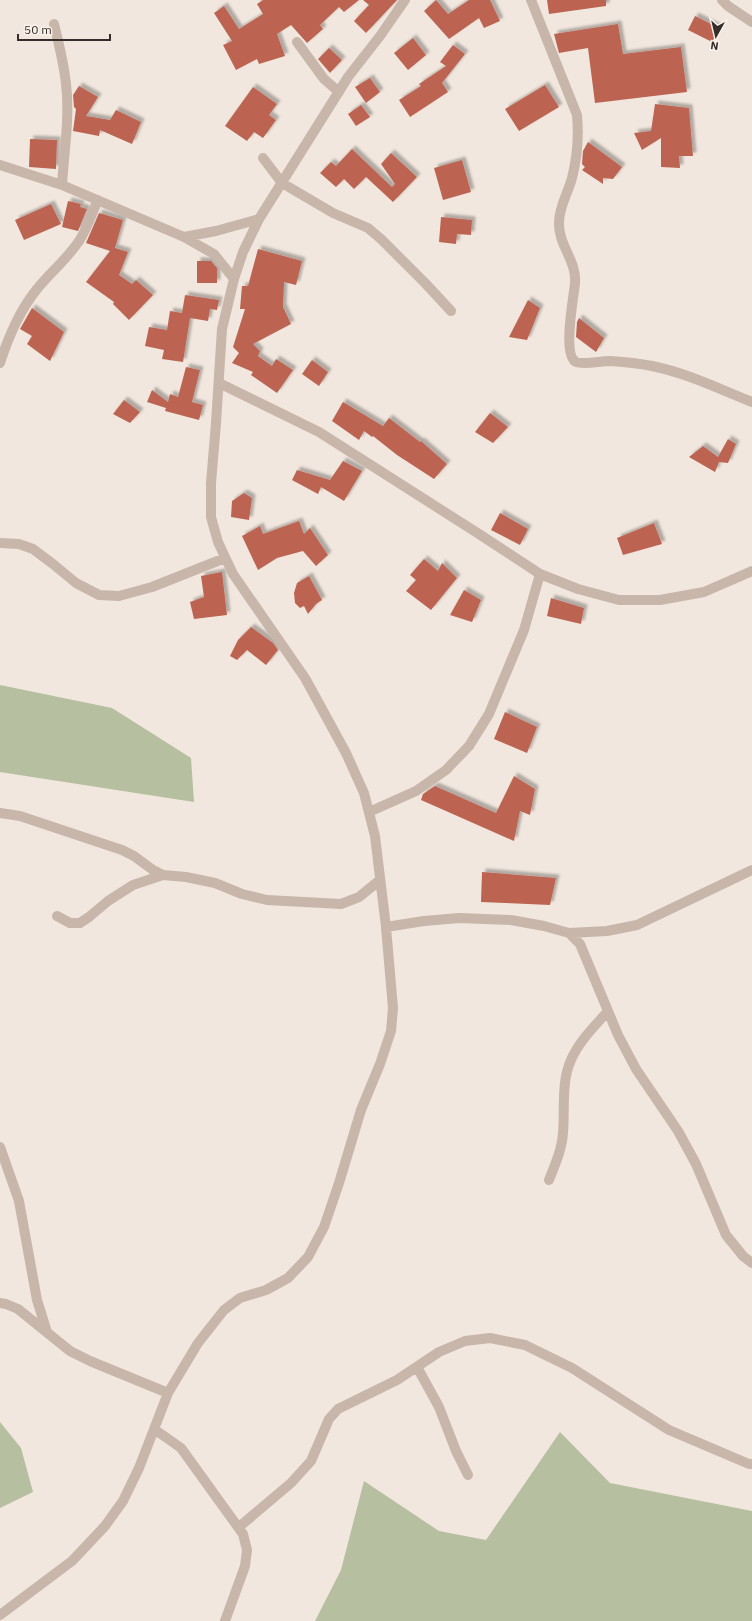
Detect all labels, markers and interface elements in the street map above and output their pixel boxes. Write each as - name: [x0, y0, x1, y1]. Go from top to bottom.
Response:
- scale bar: [18, 16, 110, 42]
- north arrow: [696, 16, 736, 56]
- text: 50 m: [24, 22, 52, 37]
- text: N: [710, 38, 720, 53]

